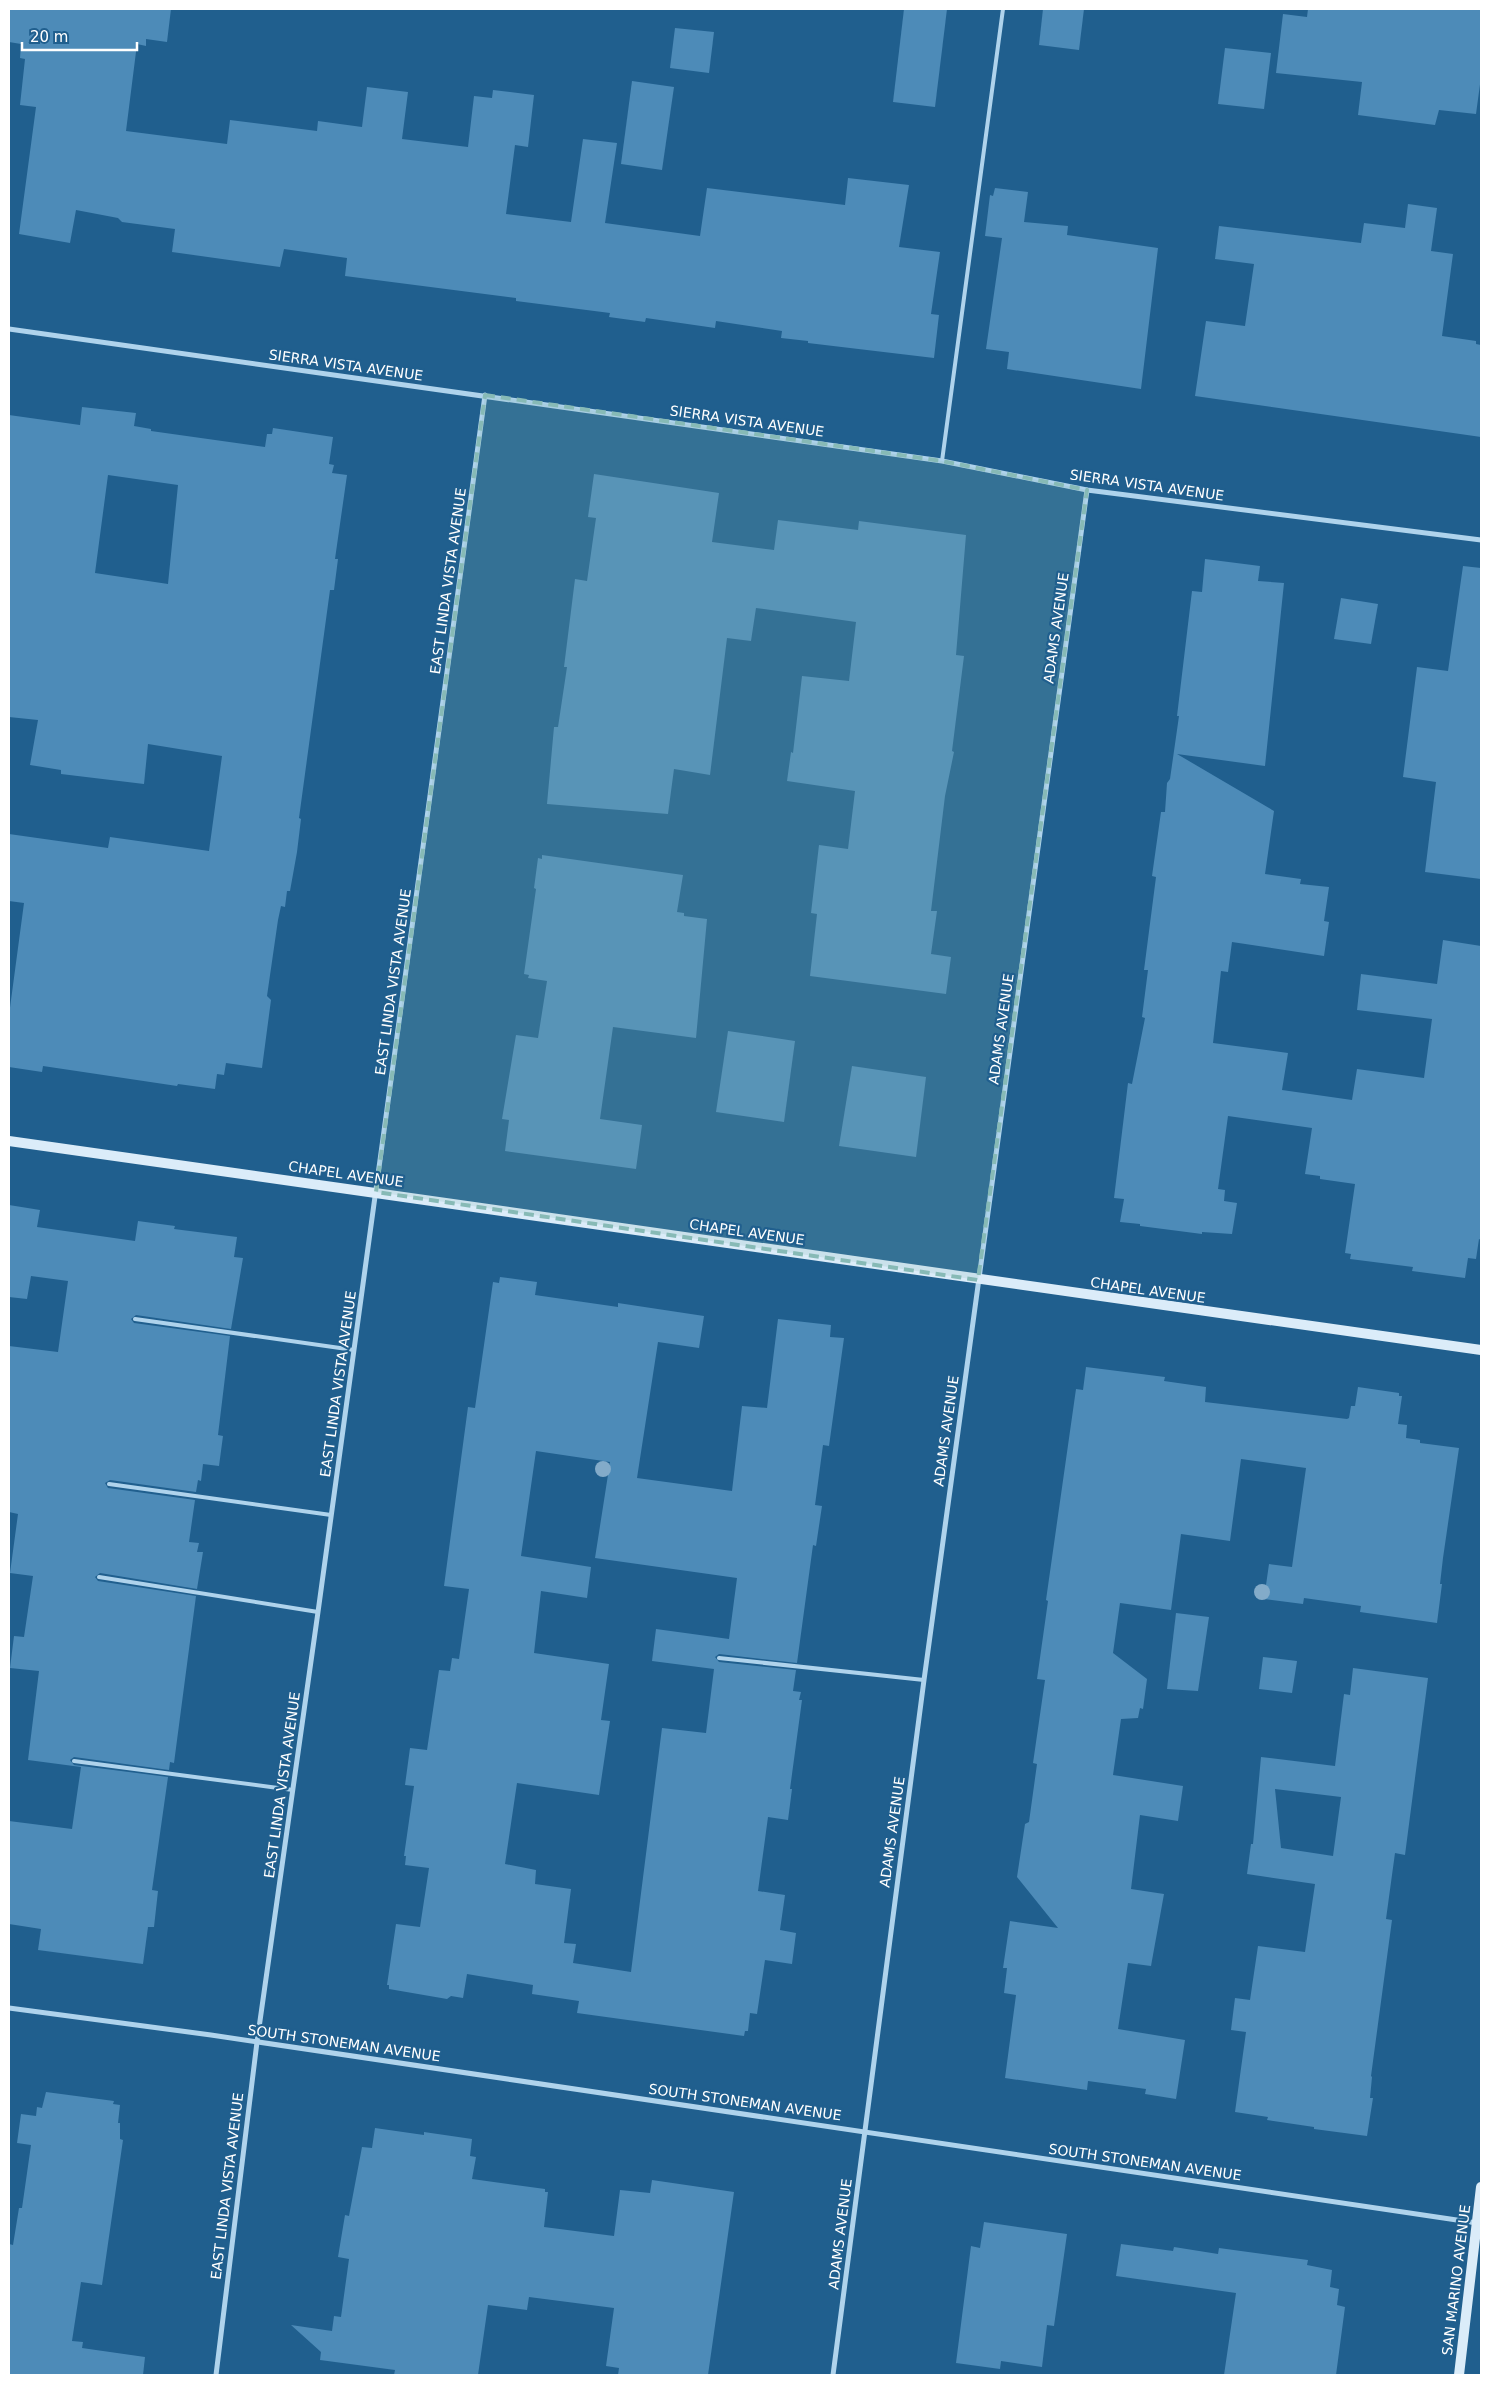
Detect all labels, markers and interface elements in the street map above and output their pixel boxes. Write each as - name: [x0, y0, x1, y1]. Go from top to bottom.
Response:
- scale bar: [22, 20, 138, 52]
- text: 20 m: [30, 28, 68, 46]
- street label: SIERRA VISTA AVENUE: [268, 346, 424, 384]
- street label: SIERRA VISTA AVENUE: [669, 402, 825, 440]
- street label: SIERRA VISTA AVENUE: [1069, 466, 1225, 504]
- street label: EAST LINDA VISTA AVENUE: [427, 487, 469, 675]
- street label: ADAMS AVENUE: [1040, 572, 1072, 684]
- street label: EAST LINDA VISTA AVENUE: [372, 888, 414, 1076]
- street label: ADAMS AVENUE: [985, 973, 1017, 1085]
- street label: CHAPEL AVENUE: [287, 1158, 405, 1190]
- street label: CHAPEL AVENUE: [688, 1216, 806, 1248]
- street label: CHAPEL AVENUE: [1089, 1274, 1207, 1306]
- street label: EAST LINDA VISTA AVENUE: [317, 1290, 359, 1478]
- street label: ADAMS AVENUE: [930, 1375, 962, 1487]
- street label: EAST LINDA VISTA AVENUE: [261, 1691, 303, 1879]
- street label: ADAMS AVENUE: [876, 1776, 908, 1888]
- street label: SOUTH STONEMAN AVENUE: [246, 2022, 442, 2064]
- street label: SOUTH STONEMAN AVENUE: [647, 2081, 843, 2123]
- street label: EAST LINDA VISTA AVENUE: [208, 2092, 246, 2280]
- street label: SOUTH STONEMAN AVENUE: [1047, 2141, 1243, 2183]
- street label: ADAMS AVENUE: [825, 2178, 855, 2290]
- street label: SAN MARINO AVENUE: [1439, 2204, 1473, 2356]

